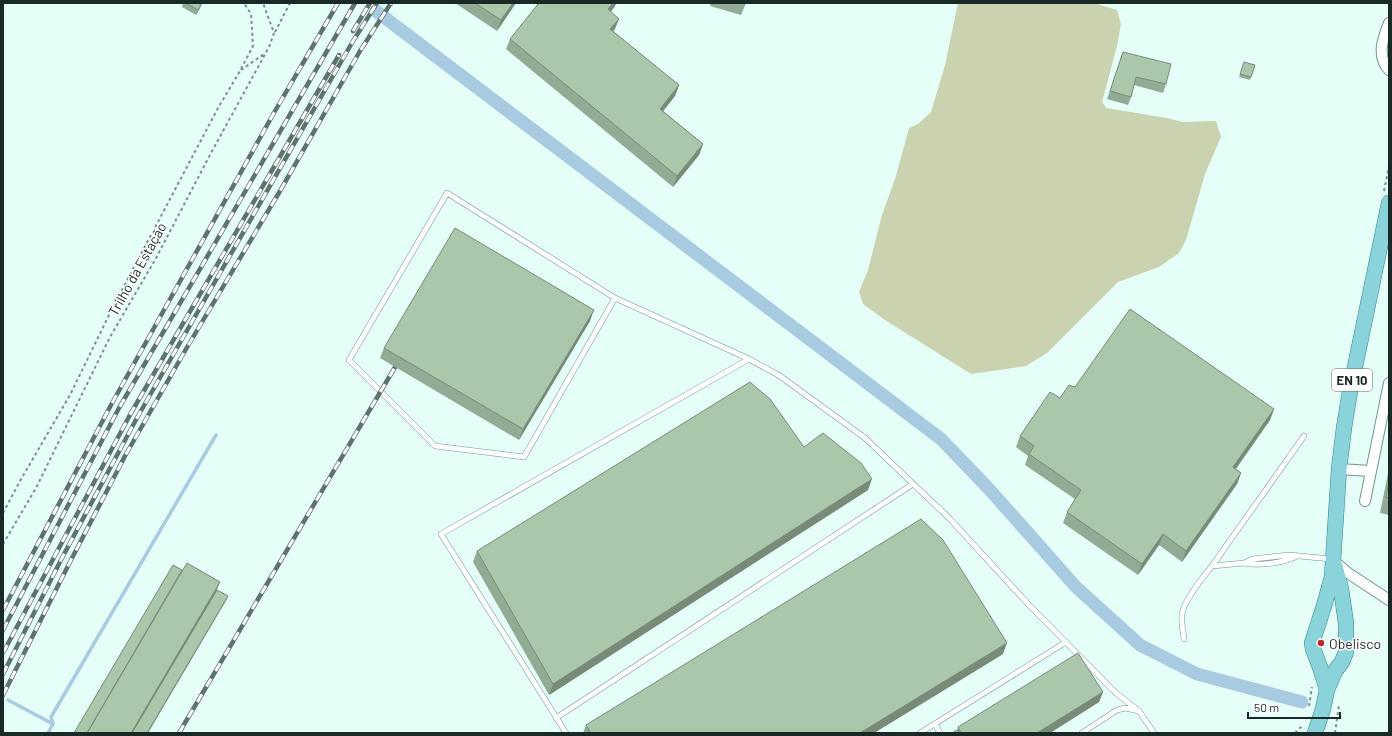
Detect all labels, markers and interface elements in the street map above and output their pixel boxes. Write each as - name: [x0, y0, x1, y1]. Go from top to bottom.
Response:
- street label: Trilho da Estação: [104, 219, 170, 319]
- road number: EN 10: [1332, 369, 1372, 391]
- place label: Obelisco: [1329, 635, 1381, 652]
- marker: Obelisco: [1316, 638, 1326, 648]
- scale bar: [1248, 694, 1340, 720]
- text: 50 m: [1254, 700, 1279, 714]

